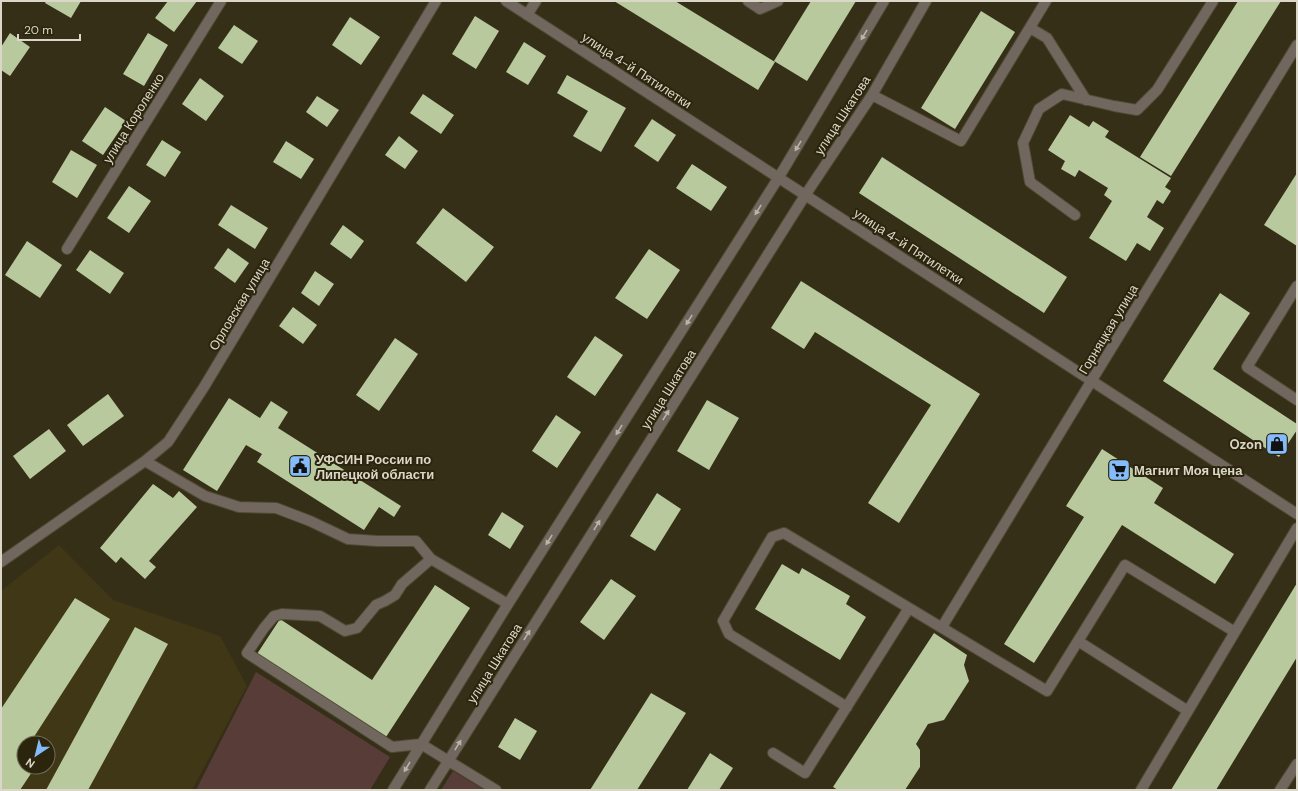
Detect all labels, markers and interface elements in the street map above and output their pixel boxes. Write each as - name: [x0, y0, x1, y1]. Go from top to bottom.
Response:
- scale bar: [18, 16, 80, 42]
- text: 20 m: [24, 22, 53, 38]
- street label: улица 4-й Пятилетки: [579, 29, 695, 112]
- one-way arrow: [861, 29, 868, 40]
- street label: улица Короленко: [99, 70, 168, 167]
- street label: улица Шкатова: [810, 72, 875, 158]
- one-way arrow: [794, 140, 801, 152]
- one-way arrow: [755, 204, 762, 216]
- street label: улица 4-й Пятилетки: [851, 205, 967, 288]
- street label: Орловская улица: [205, 254, 274, 353]
- street label: Горняцкая улица: [1075, 281, 1142, 377]
- one-way arrow: [685, 314, 692, 326]
- street label: улица Шкатова: [637, 346, 700, 432]
- one-way arrow: [662, 410, 670, 420]
- one-way arrow: [615, 425, 623, 435]
- shop icon: Ozon: [1264, 431, 1290, 457]
- place label: Ozon: [1229, 436, 1262, 453]
- place label: УФСИН России по Липецкой области: [316, 451, 434, 483]
- public building icon: УФСИН России по Липецкой области: [287, 453, 313, 479]
- supermarket icon: Магнит Моя цена: [1106, 457, 1132, 483]
- place label: Магнит Моя цена: [1134, 462, 1243, 479]
- one-way arrow: [593, 519, 600, 531]
- one-way arrow: [545, 534, 553, 545]
- street label: улица Шкатова: [463, 620, 526, 706]
- one-way arrow: [524, 629, 531, 641]
- north arrow: [16, 735, 56, 775]
- one-way arrow: [454, 740, 462, 750]
- text: N: [23, 755, 38, 771]
- one-way arrow: [403, 762, 411, 772]

